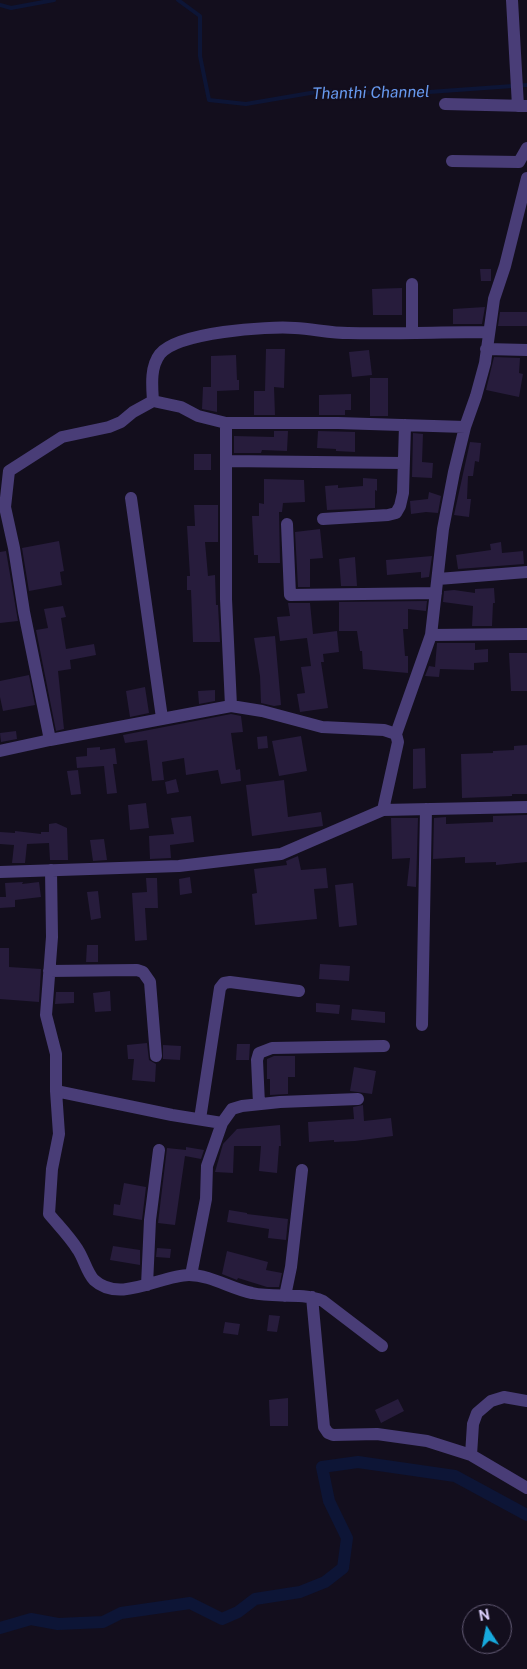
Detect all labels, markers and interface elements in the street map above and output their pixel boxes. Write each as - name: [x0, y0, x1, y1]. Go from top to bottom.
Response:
- water label: Thanthi Channel: [312, 82, 430, 104]
- north arrow: [462, 1604, 512, 1654]
- text: N: [477, 1606, 491, 1624]

